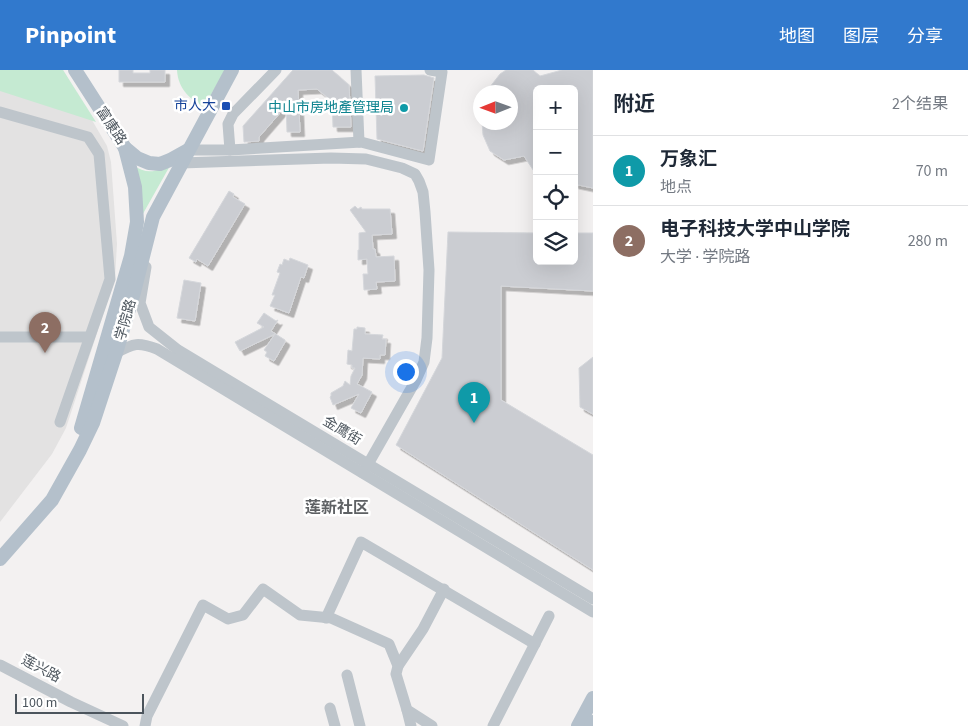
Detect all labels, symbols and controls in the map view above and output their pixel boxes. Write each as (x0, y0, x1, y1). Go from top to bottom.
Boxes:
text: Pinpoint (25, 18, 116, 53)
text: 地图 (779, 24, 815, 49)
text: 图层 (843, 24, 879, 49)
text: 分享 (907, 24, 943, 49)
north arrow (473, 85, 518, 130)
map controls (533, 85, 578, 265)
button: + (533, 85, 578, 130)
text: 附近 (613, 89, 655, 119)
text: 2个结果 (892, 93, 948, 115)
place label: 市人大 (174, 96, 216, 116)
place label: 中山市房地產管理局 (268, 98, 394, 118)
marker: 市人大 (220, 100, 232, 112)
marker: 中山市房地產管理局 (398, 102, 410, 114)
street label: 富康路 (91, 103, 131, 149)
button: − (533, 130, 578, 175)
text: 万象汇 (660, 146, 717, 173)
text: 1 (625, 160, 633, 182)
text: 70 m (916, 160, 948, 182)
button: locate (533, 175, 578, 220)
text: 地点 (660, 176, 692, 198)
text: 电子科技大学中山学院 (660, 216, 850, 243)
button: layers (533, 220, 578, 265)
text: 2 (625, 230, 633, 252)
text: 280 m (908, 230, 948, 252)
text: 大学 · 学院路 (660, 246, 750, 268)
street label: 学院路 (111, 297, 141, 343)
pin: 2 (29, 312, 61, 353)
your location (393, 359, 419, 385)
pin: 1 (458, 382, 490, 423)
street label: 金鹰街 (319, 412, 365, 450)
district label: 莲新社区 (305, 497, 369, 519)
street label: 莲兴路 (18, 650, 64, 688)
scale bar (15, 691, 144, 714)
text: 100 m (22, 693, 57, 713)

